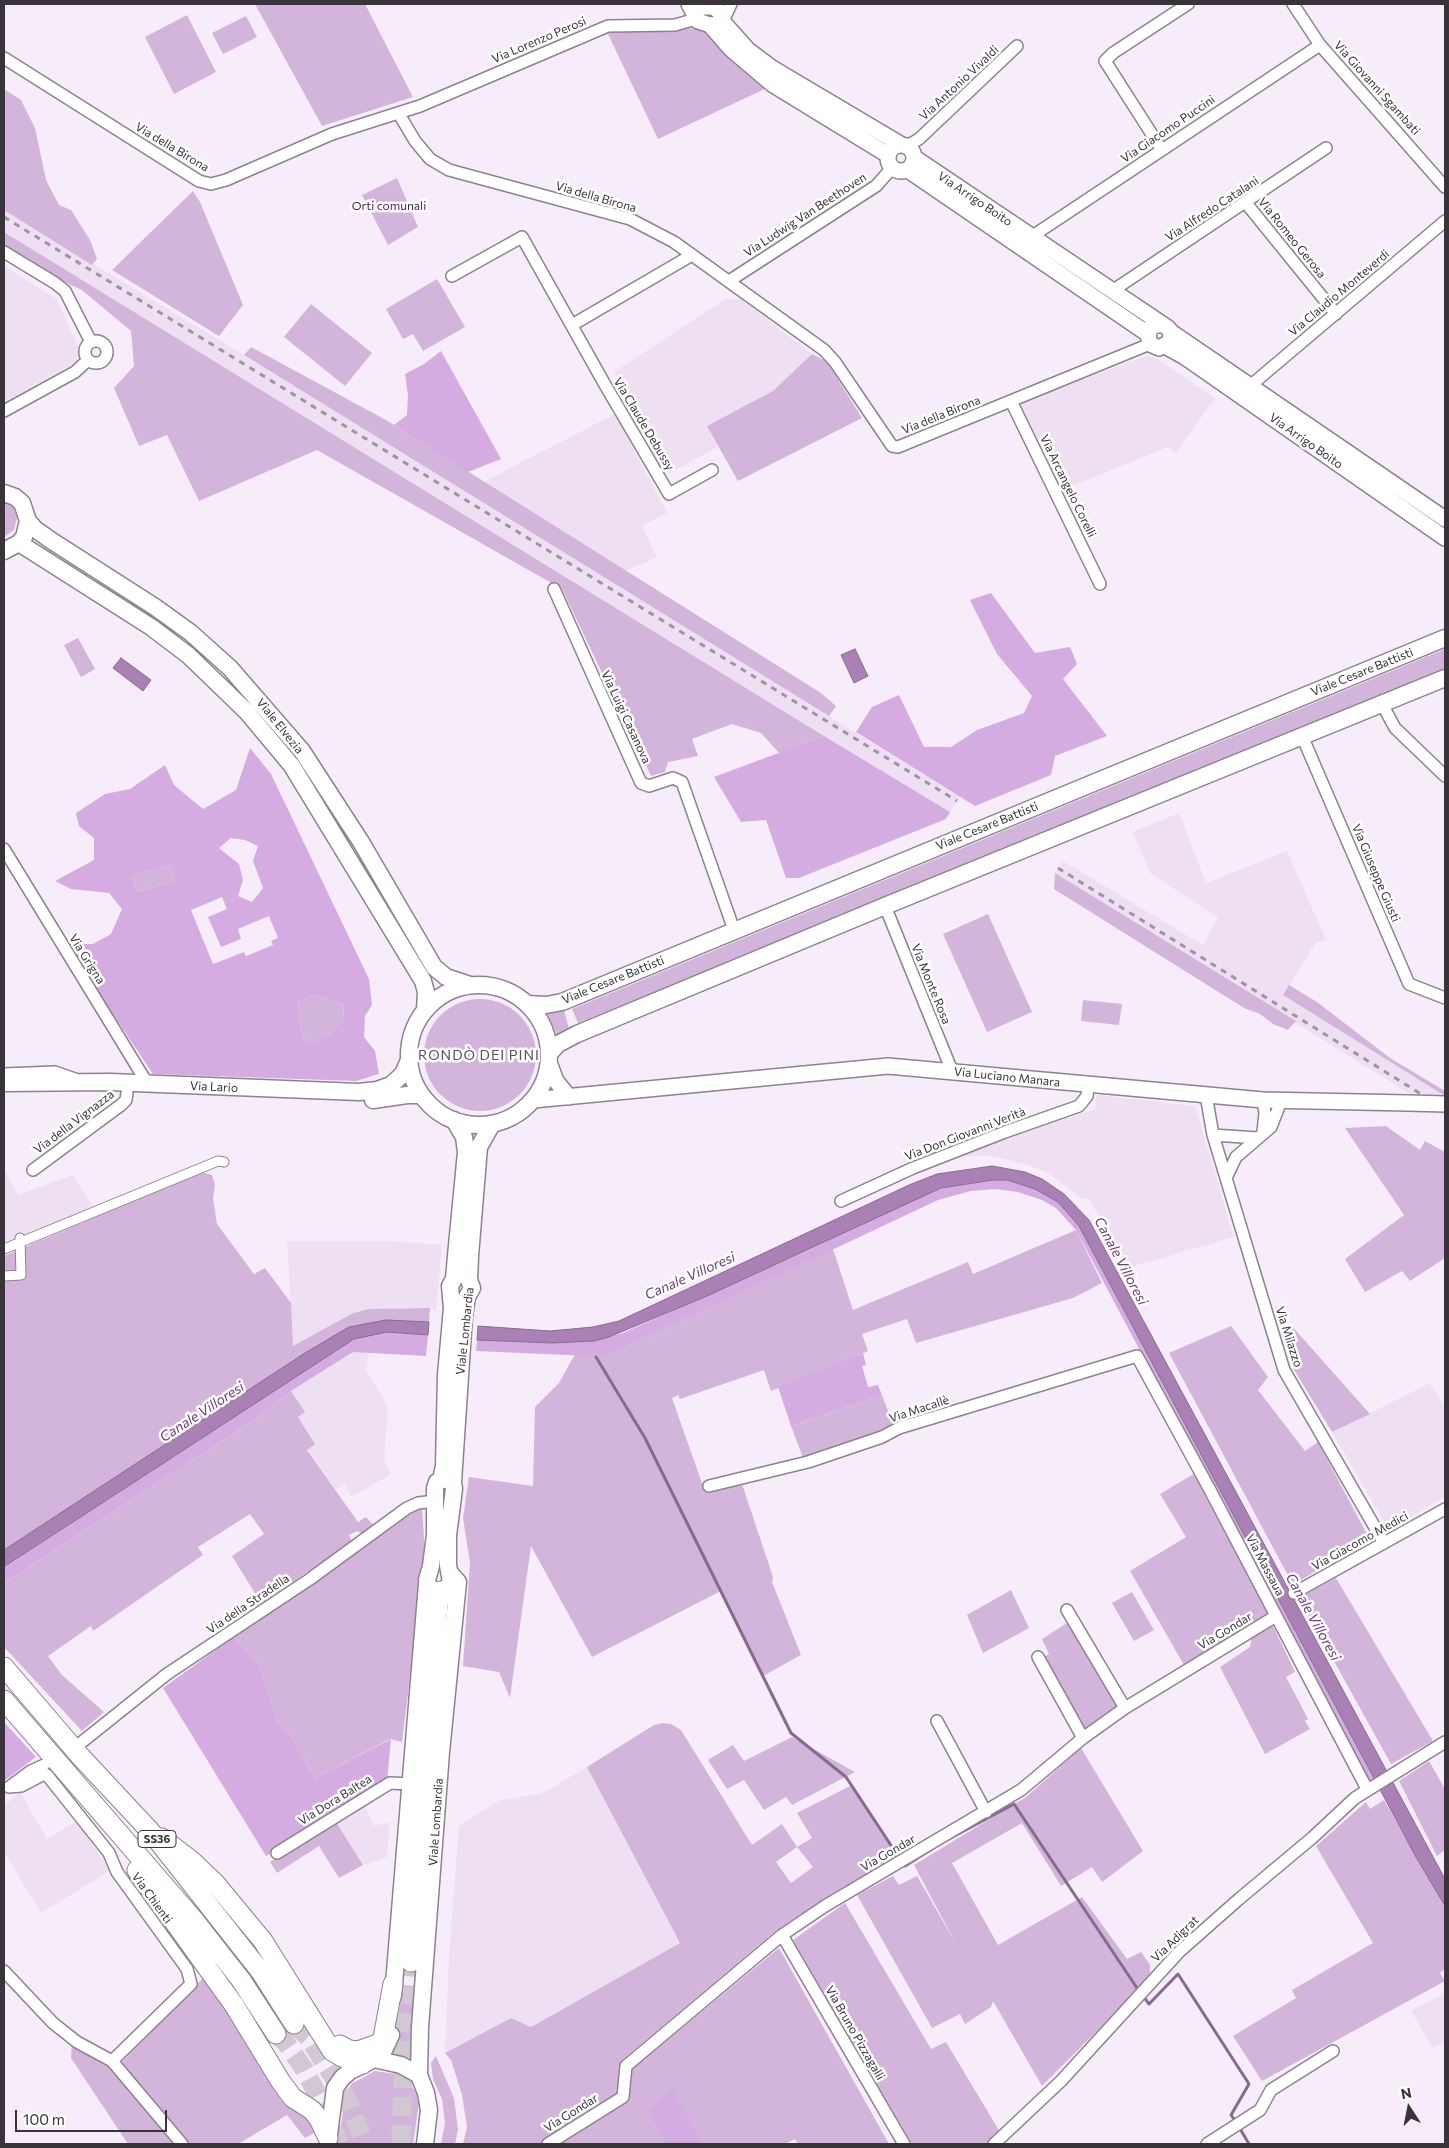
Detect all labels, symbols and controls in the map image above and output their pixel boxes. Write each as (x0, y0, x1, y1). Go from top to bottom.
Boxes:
street label: Via Lorenzo Perosi (490, 14, 588, 66)
street label: Via Giovanni Sgambati (1331, 38, 1423, 138)
street label: Via Antonio Vivaldi (916, 43, 1002, 123)
street label: Via Giacomo Puccini (1118, 92, 1218, 166)
street label: Via della Birona (132, 119, 212, 175)
street label: Via Arrigo Boito (935, 169, 1015, 229)
street label: Via Ludwig Van Beethoven (741, 170, 869, 260)
street label: Via Alfredo Catalani (1163, 173, 1261, 245)
street label: Via della Birona (554, 179, 638, 215)
street label: Via Romeo Gerosa (1255, 195, 1329, 281)
park label: Orti comunali (352, 199, 426, 213)
street label: Via Claudio Monteverdi (1286, 247, 1392, 339)
street label: Via Claude Debussy (611, 375, 677, 473)
street label: Via della Birona (900, 393, 982, 437)
street label: Via Arrigo Boito (1266, 410, 1346, 472)
street label: Via Arcangelo Corelli (1037, 432, 1099, 540)
street label: Viale Cesare Battisti (1309, 645, 1415, 699)
street label: Via Luigi Casanova (598, 668, 654, 766)
street label: Viale Elvezia (253, 695, 307, 757)
street label: Viale Cesare Battisti (934, 799, 1040, 853)
street label: Via Giuseppe Giusti (1349, 822, 1403, 924)
street label: Via Grigna (66, 931, 108, 987)
street label: Via Monte Rosa (908, 942, 954, 1026)
street label: Viale Cesare Battisti (560, 953, 666, 1007)
district label: RONDÒ DEI PINI (416, 1047, 542, 1063)
street label: Via Luciano Manara (953, 1064, 1061, 1090)
street label: Via Lario (190, 1079, 238, 1095)
street label: Via della Vignazza (31, 1087, 117, 1157)
street label: Via Don Giovanni Verità (903, 1104, 1027, 1164)
water label: Canale Villoresi (1091, 1214, 1151, 1308)
water label: Canale Villoresi (642, 1249, 738, 1303)
street label: Viale Lombardia (453, 1286, 477, 1376)
street label: Via Milazzo (1272, 1305, 1306, 1369)
water label: Canale Villoresi (157, 1378, 247, 1446)
street label: Via Macallè (887, 1393, 951, 1425)
street label: Via Giacomo Medici (1309, 1509, 1411, 1573)
street label: Via Massaua (1243, 1532, 1287, 1598)
water label: Canale Villoresi (1282, 1570, 1344, 1664)
street label: Via della Stradella (204, 1571, 292, 1637)
street label: Via Gondar (1195, 1609, 1255, 1653)
street label: Via Dora Baltea (296, 1772, 374, 1828)
street label: Viale Lombardia (426, 1778, 446, 1866)
road number: SS36 (138, 1830, 176, 1848)
street label: Via Gondar (858, 1832, 918, 1874)
street label: Via Chienti (129, 1870, 175, 1926)
street label: Via Adigrat (1148, 1913, 1202, 1965)
street label: Via Bruno Pizzagalli (822, 1983, 888, 2083)
north arrow (1384, 2083, 1434, 2133)
text: N (1399, 2083, 1413, 2102)
street label: Via Gondar (541, 2091, 601, 2135)
scale bar (18, 2100, 170, 2132)
text: 100 m (23, 2110, 65, 2128)

